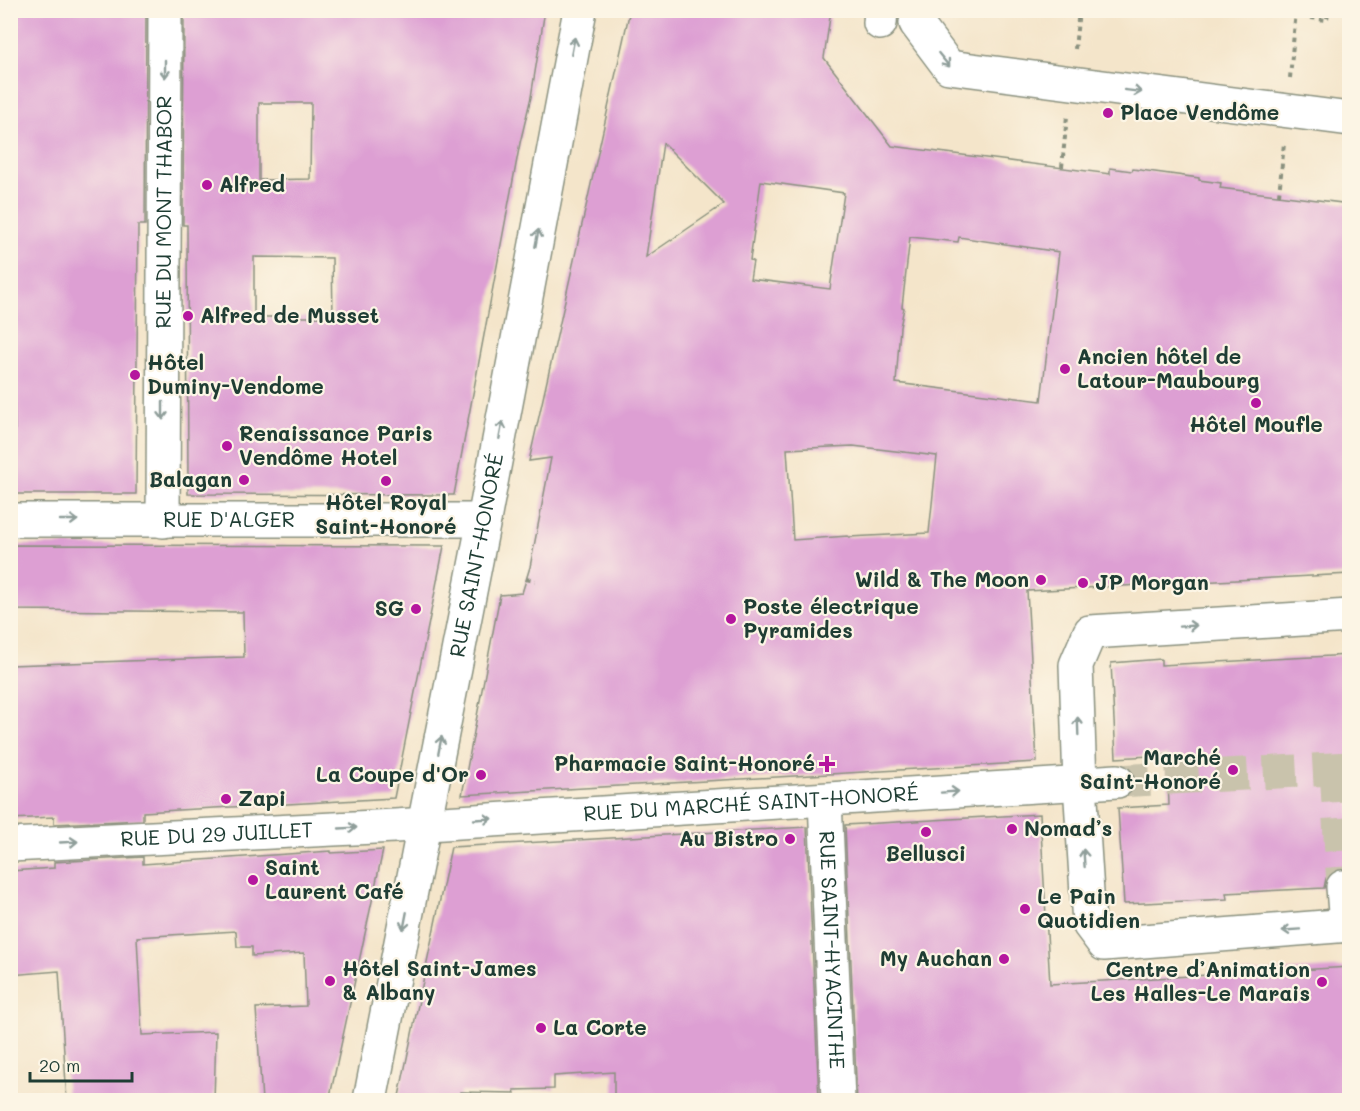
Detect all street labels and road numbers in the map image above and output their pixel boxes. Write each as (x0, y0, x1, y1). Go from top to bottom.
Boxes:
street label: RUE DU MONT THABOR (149, 95, 177, 329)
street label: RUE SAINT-HONORÉ (442, 451, 508, 659)
street label: RUE D'ALGER (163, 505, 295, 532)
street label: RUE DU MARCHÉ SAINT-HONORÉ (582, 778, 919, 826)
street label: RUE DU 29 JUILLET (120, 815, 314, 852)
street label: RUE SAINT-HYACINTHE (814, 830, 852, 1069)

